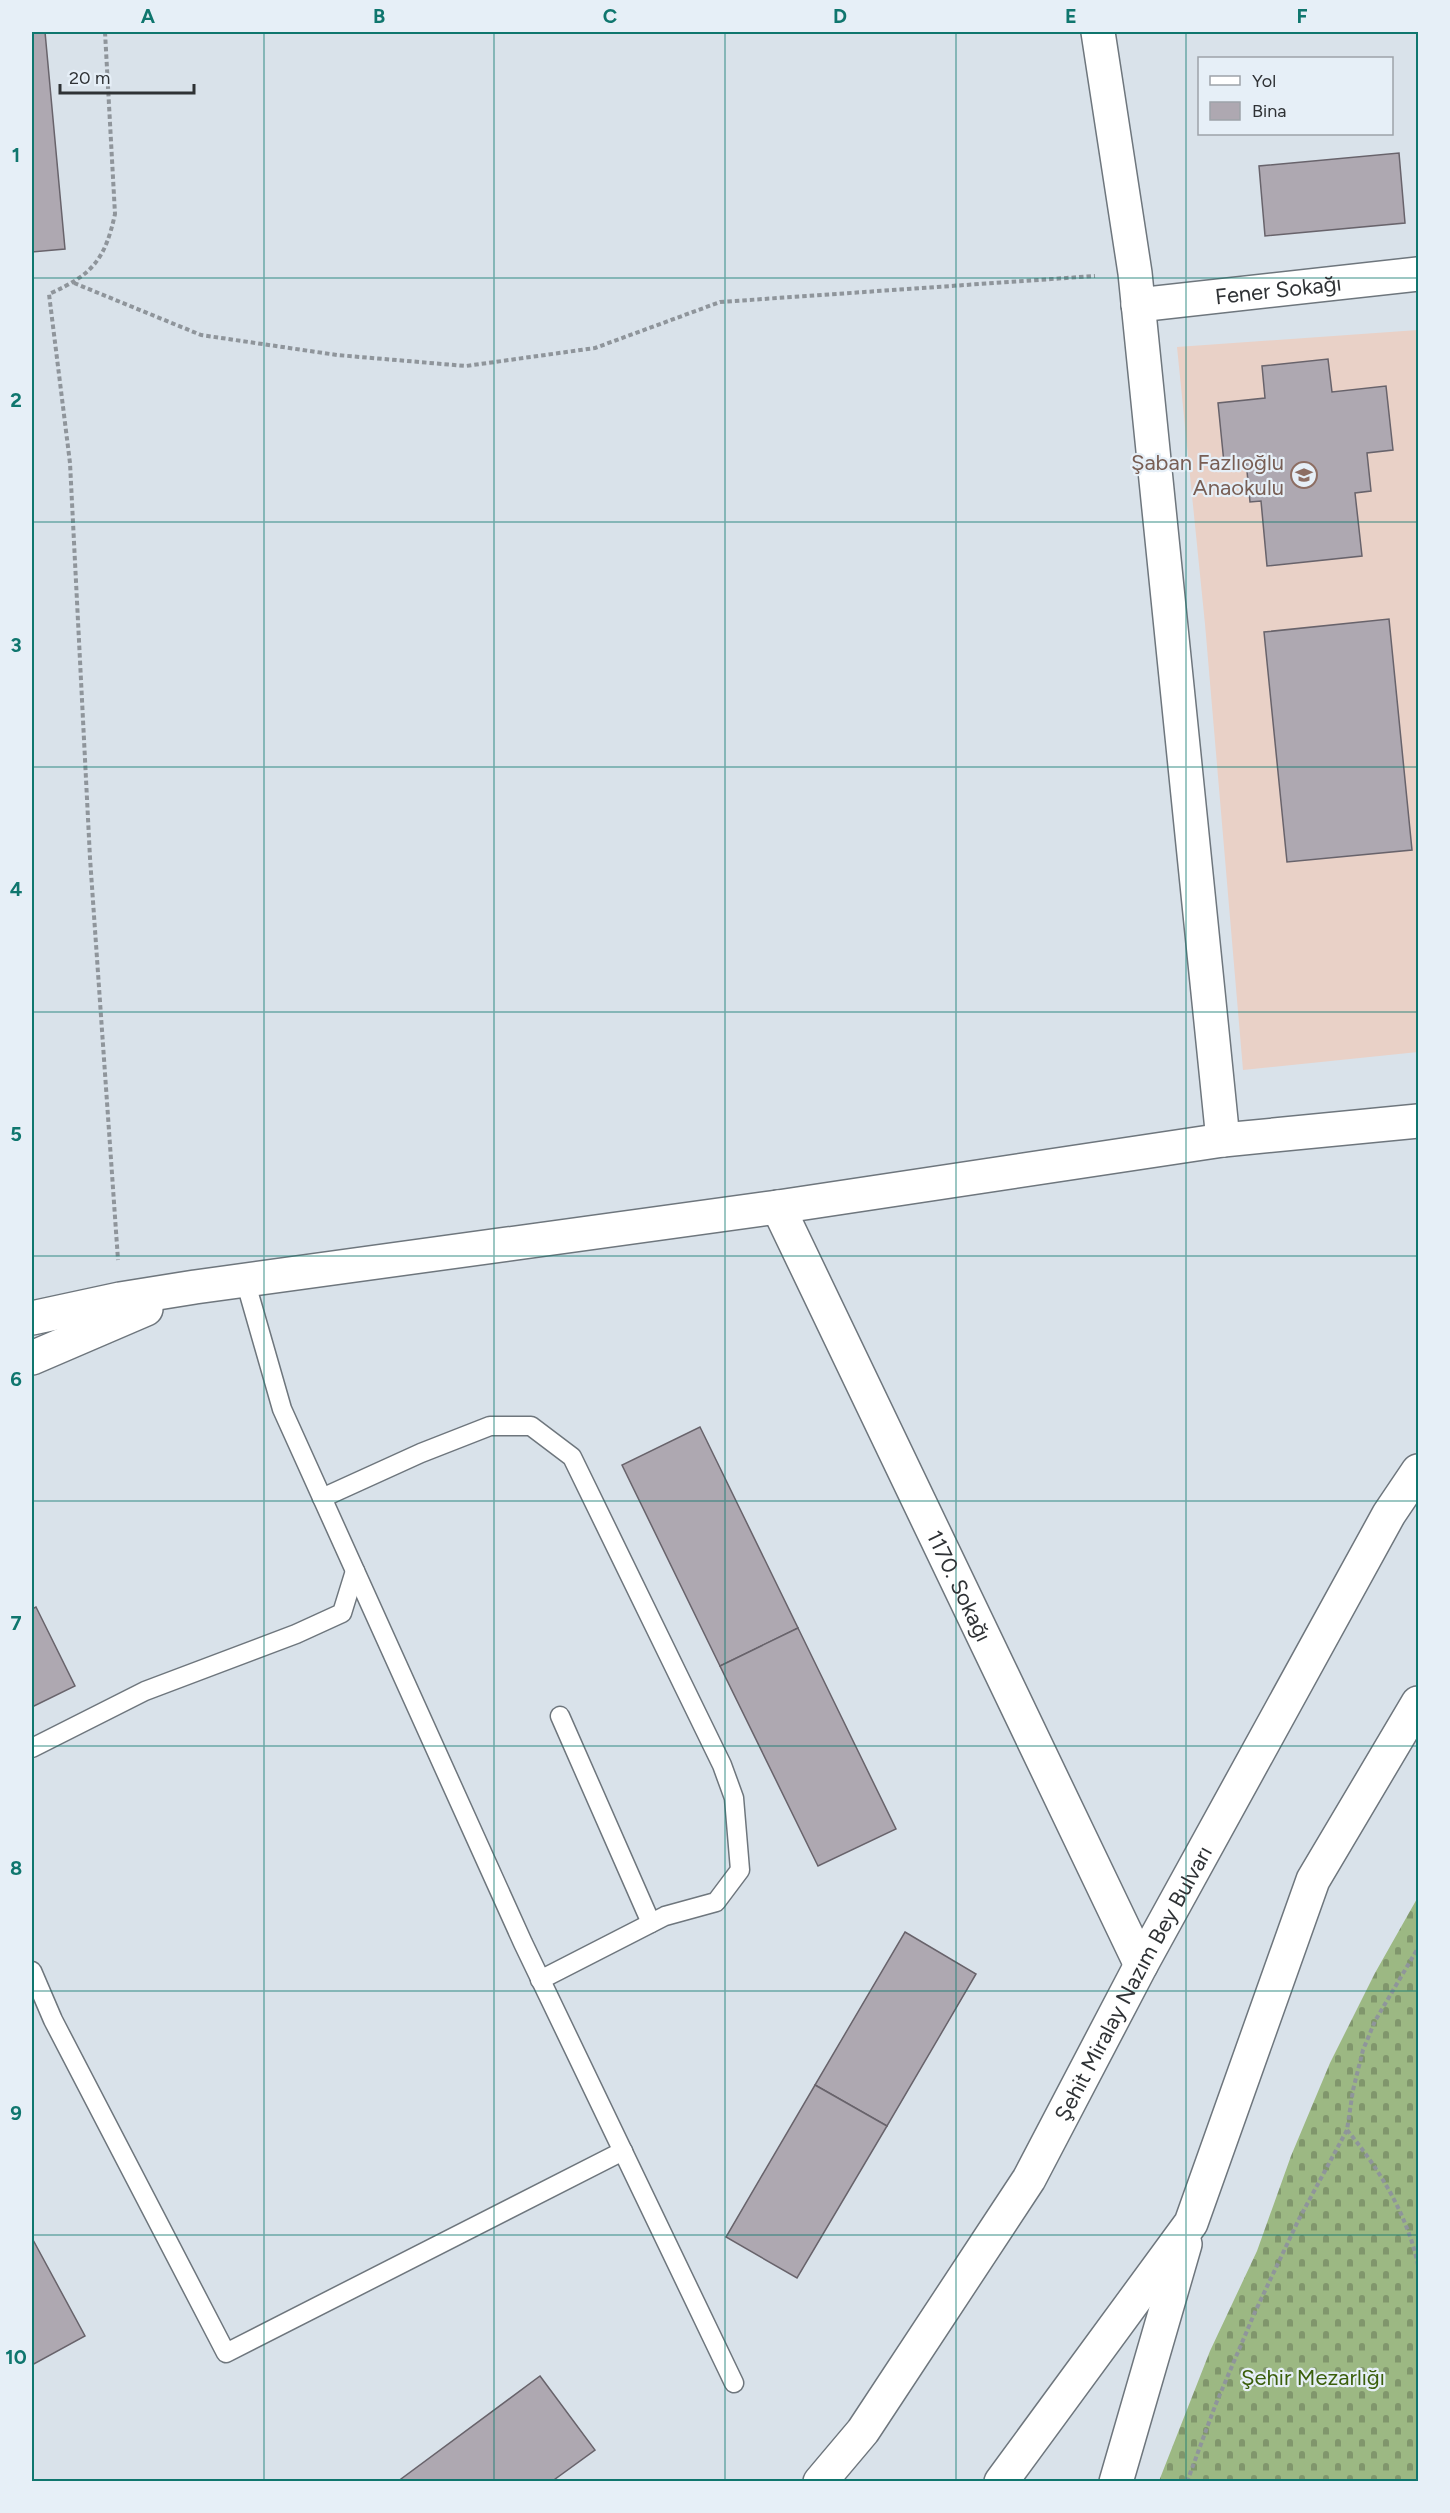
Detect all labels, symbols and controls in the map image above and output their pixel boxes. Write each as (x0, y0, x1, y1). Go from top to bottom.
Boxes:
text: A (141, 4, 156, 28)
text: B (373, 4, 385, 28)
text: C (603, 4, 617, 28)
text: D (833, 4, 847, 28)
text: E (1065, 4, 1077, 28)
text: F (1296, 4, 1308, 28)
scale bar (60, 57, 194, 95)
legend (1198, 57, 1393, 135)
text: 20 m (69, 67, 110, 89)
text: Yol (1252, 70, 1276, 92)
text: Bina (1252, 100, 1286, 122)
text: 1 (12, 143, 20, 167)
street label: Fener Sokağı (1214, 270, 1343, 310)
text: 2 (10, 388, 22, 412)
place label: Şaban Fazlıoğlu Anaokulu (1131, 449, 1284, 501)
school or university icon: Şaban Fazlıoğlu Anaokulu (1289, 460, 1319, 490)
text: 3 (10, 633, 22, 657)
text: 4 (10, 877, 23, 901)
text: 5 (10, 1122, 22, 1146)
text: 6 (10, 1367, 22, 1391)
street label: 1170. Sokağı (921, 1526, 997, 1646)
text: 7 (10, 1611, 22, 1635)
street label: Şehit Miralay Nazım Bey Bulvarı (1049, 1841, 1218, 2126)
text: 8 (10, 1856, 22, 1880)
text: 9 (10, 2101, 22, 2125)
text: 10 (5, 2345, 27, 2369)
park label: Şehir Mezarlığı (1241, 2364, 1385, 2391)

